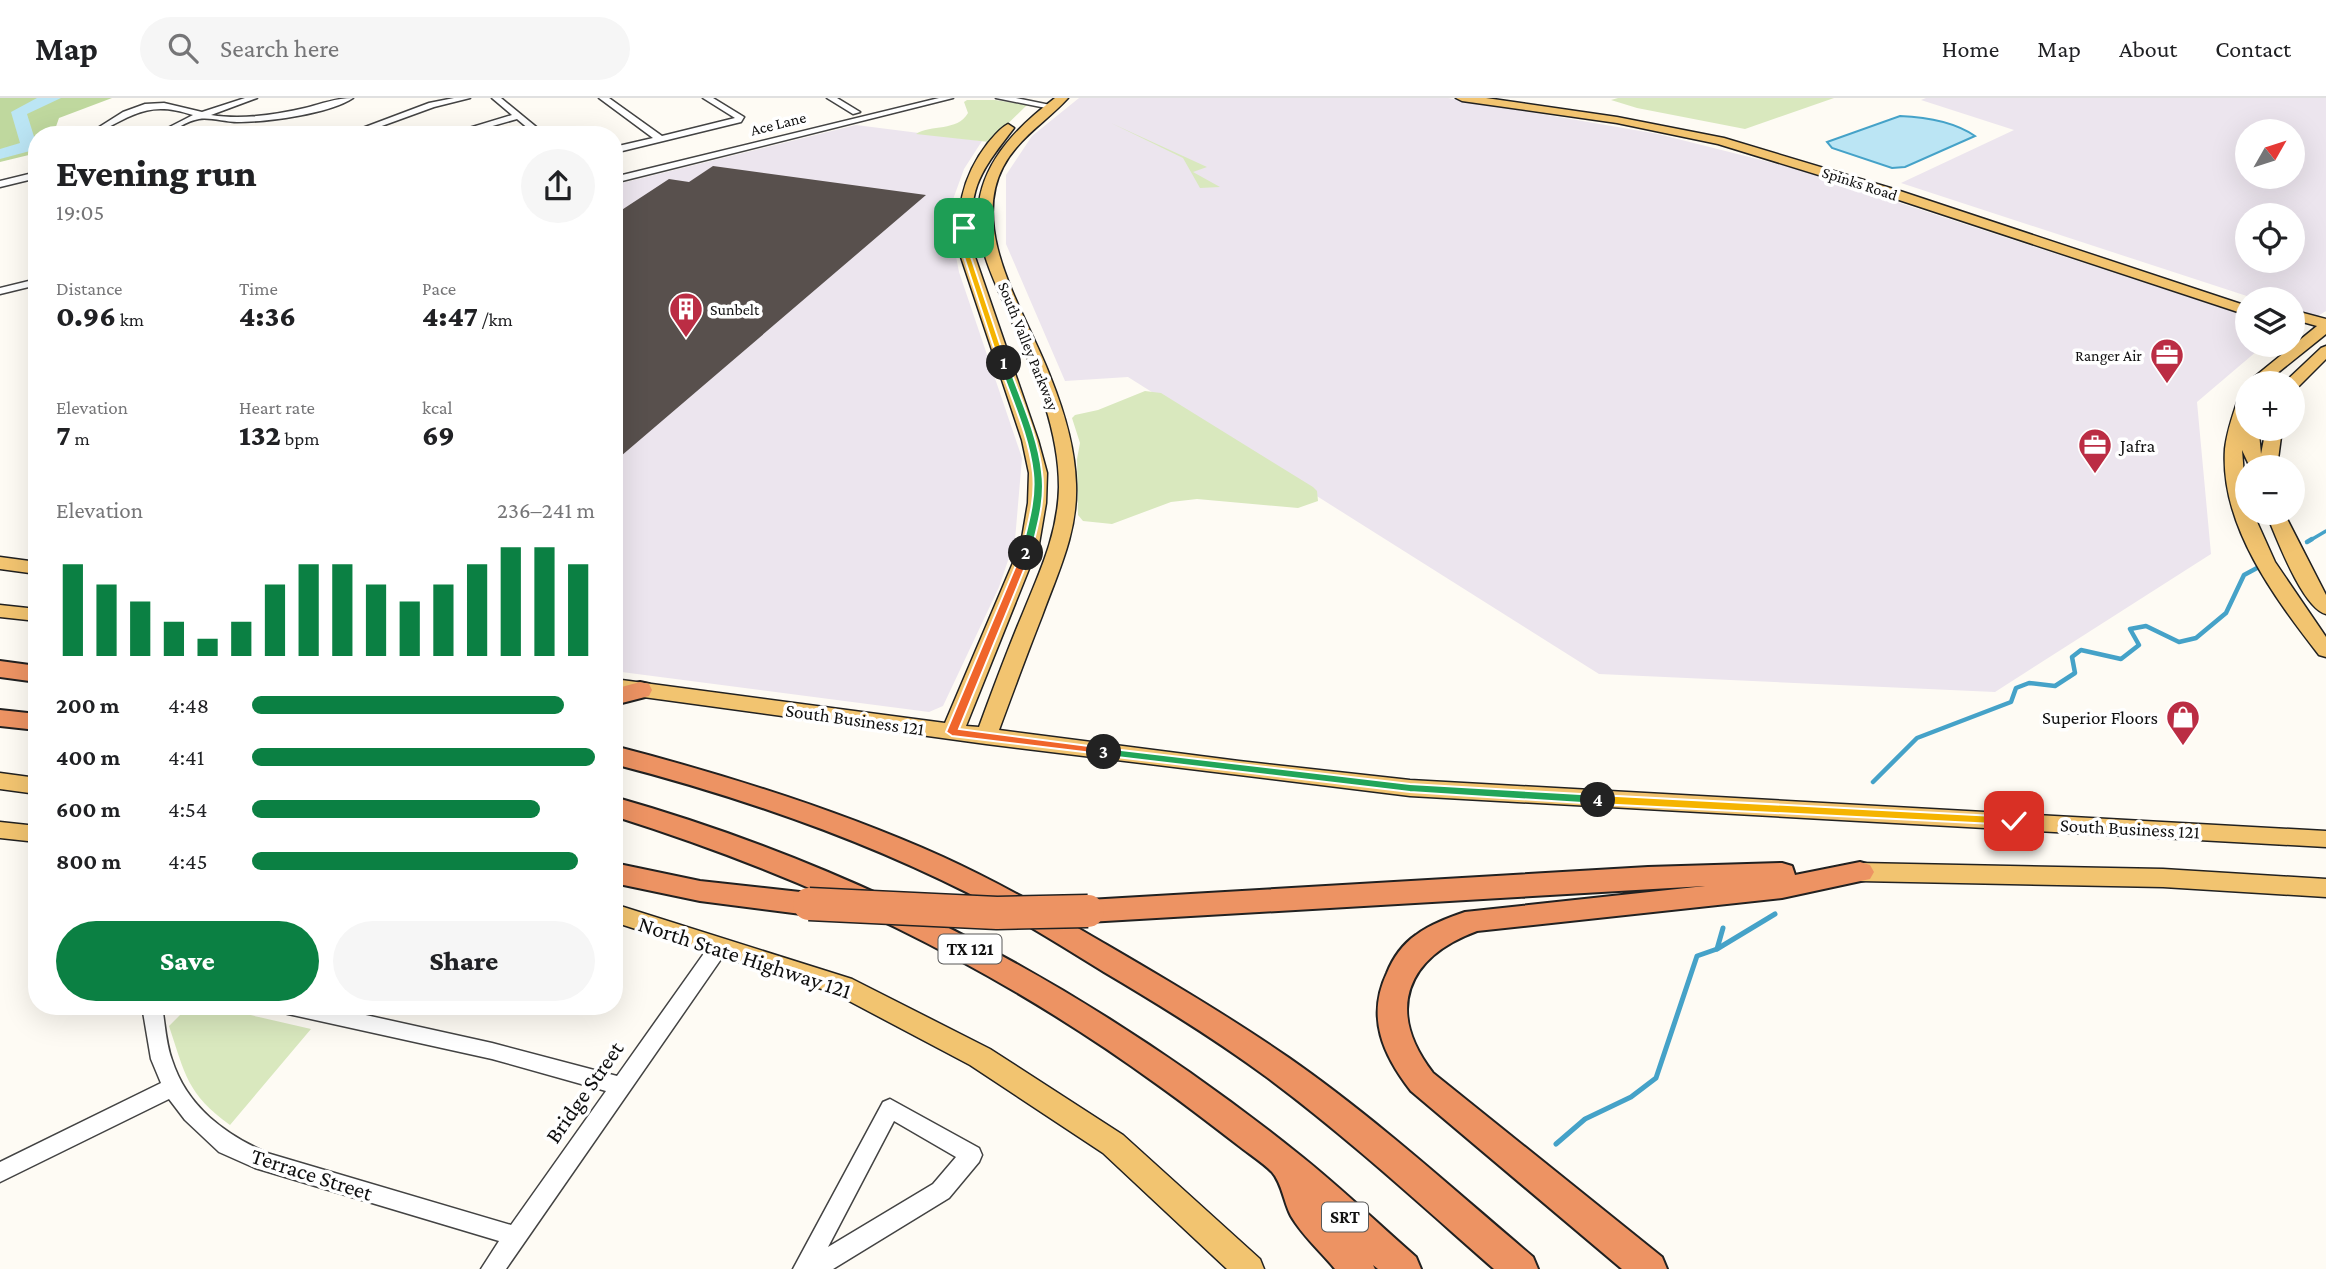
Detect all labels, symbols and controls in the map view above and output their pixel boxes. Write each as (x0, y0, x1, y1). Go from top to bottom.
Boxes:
search box (140, 17, 630, 80)
icon: search (164, 29, 202, 67)
text: Map (35, 30, 98, 67)
text: Search here (220, 34, 339, 63)
text: Home (1942, 35, 1999, 62)
text: Map (2037, 35, 2081, 62)
text: About (2119, 35, 2177, 62)
text: Contact (2215, 35, 2291, 62)
street label: Ace Lane (749, 108, 808, 139)
north arrow (2235, 119, 2305, 189)
map controls (2235, 119, 2305, 525)
button: share (521, 149, 595, 223)
text: Evening run (56, 152, 257, 194)
street label: Spinks Road (1820, 163, 1900, 205)
pin (934, 198, 994, 258)
text: 19:05 (56, 199, 104, 225)
button: locate (2235, 203, 2305, 273)
icon: arrive (945, 209, 983, 247)
text: Distance (56, 278, 122, 299)
text: Time (239, 278, 278, 299)
text: Pace (422, 278, 456, 299)
street label: South Valley Parkway (994, 280, 1062, 414)
button: layers (2235, 287, 2305, 357)
building icon: Sunbelt (667, 290, 705, 339)
text: 0.96 (56, 299, 116, 332)
text: 4:36 (239, 299, 296, 332)
text: 4:47 (422, 299, 478, 332)
place label: Sunbelt (710, 301, 760, 318)
text: km (116, 309, 144, 330)
text: /km (478, 309, 513, 330)
office icon: Ranger Air (2148, 336, 2186, 385)
pin: 1 (986, 345, 1021, 380)
place label: Ranger Air (2075, 347, 2142, 365)
text: 1 (1000, 352, 1007, 373)
button: + (2235, 371, 2305, 441)
text: Elevation (56, 397, 128, 418)
text: Heart rate (239, 397, 315, 418)
text: kcal (422, 397, 453, 418)
text: 7 (56, 418, 71, 451)
text: 132 (239, 418, 281, 451)
text: 69 (422, 418, 455, 451)
office icon: Jafra (2076, 426, 2114, 475)
text: m (71, 428, 90, 449)
text: bpm (281, 428, 320, 449)
place label: Jafra (2118, 435, 2155, 456)
button: − (2235, 455, 2305, 525)
text: Elevation (56, 497, 143, 523)
text: 236–241 m (497, 497, 595, 523)
pin: 2 (1009, 536, 1044, 570)
text: 2 (1021, 542, 1030, 563)
text: 200 m (56, 692, 120, 718)
text: 4:48 (168, 692, 209, 718)
shop icon: Superior Floors (2164, 698, 2202, 747)
street label: South Business 121 (784, 699, 926, 740)
place label: Superior Floors (2042, 707, 2158, 728)
pin: 3 (1086, 734, 1122, 770)
text: 3 (1099, 741, 1108, 762)
text: 400 m (56, 744, 120, 770)
text: 4:41 (168, 744, 204, 770)
pin: 4 (1580, 782, 1616, 818)
text: 4 (1592, 789, 1603, 810)
pin (1984, 791, 2044, 851)
text: 600 m (56, 796, 120, 822)
text: 4:54 (168, 796, 208, 822)
icon: check (1995, 802, 2033, 840)
street label: South Business 121 (2059, 814, 2200, 843)
text: 800 m (56, 848, 121, 874)
text: 4:45 (168, 848, 208, 874)
street label: North State Highway 121 (635, 910, 855, 1004)
button: Save (56, 921, 319, 1001)
button: Share (333, 921, 595, 1001)
road number: TX 121 (939, 934, 1002, 964)
street label: Bridge Street (539, 1036, 629, 1148)
street label: Terrace Street (248, 1142, 376, 1206)
road number: SRT (1322, 1202, 1368, 1232)

